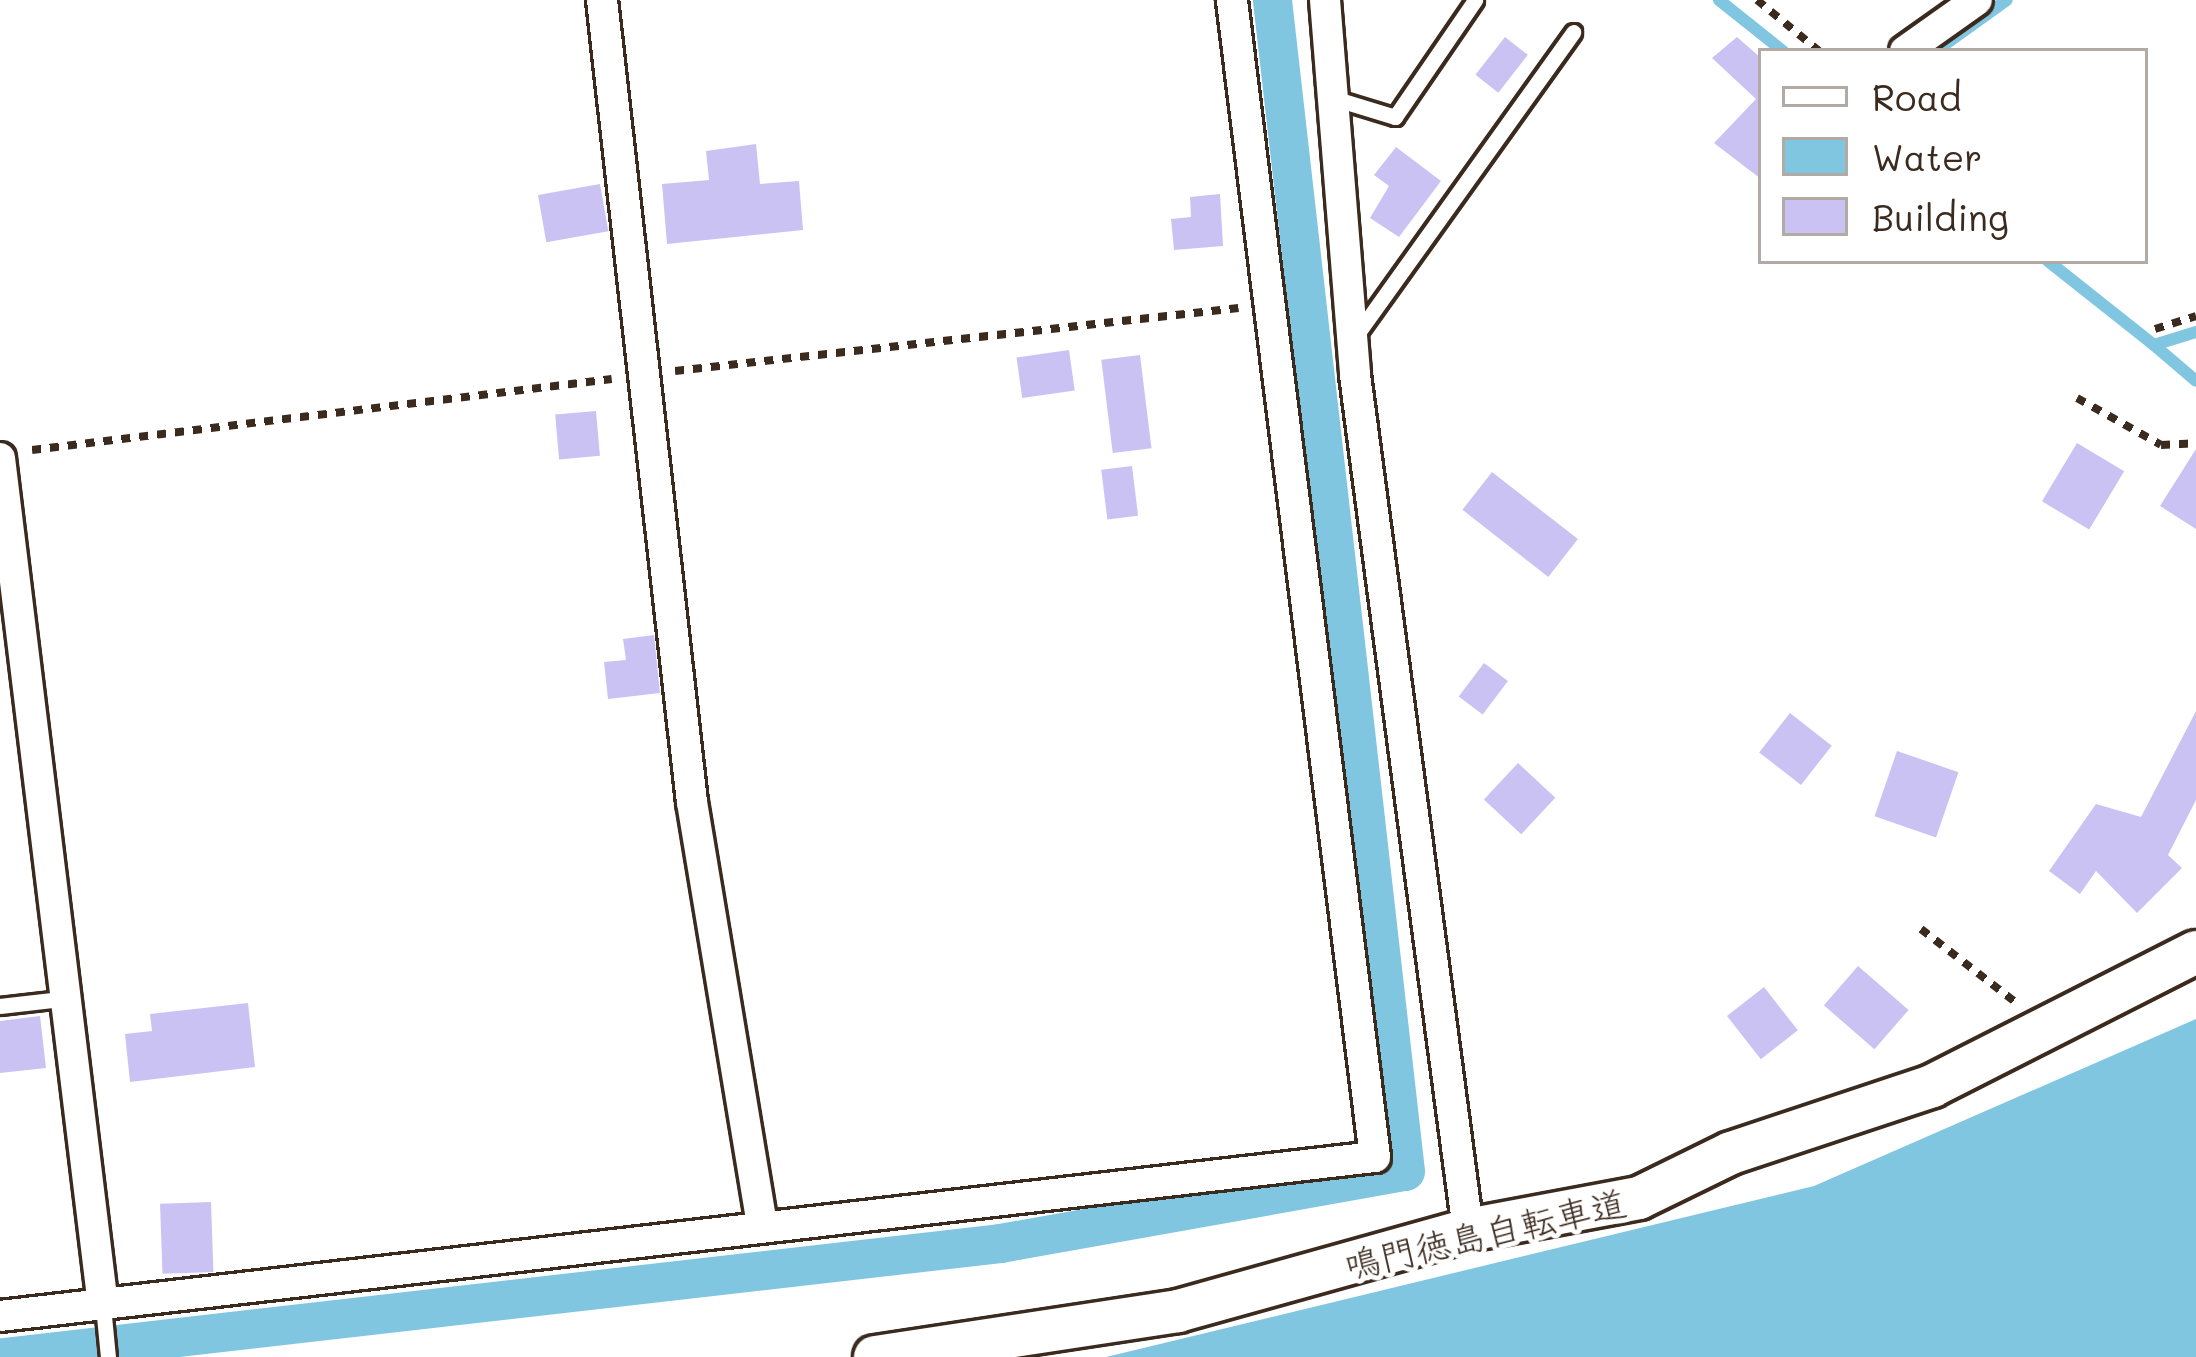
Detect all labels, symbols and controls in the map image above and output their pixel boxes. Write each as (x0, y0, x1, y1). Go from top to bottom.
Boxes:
legend (1758, 48, 2148, 264)
text: Road (1872, 73, 1962, 120)
text: Water (1872, 133, 1982, 180)
text: Building (1872, 193, 2009, 240)
street label: 鳴門徳島自転車道 (1340, 1180, 1630, 1286)

